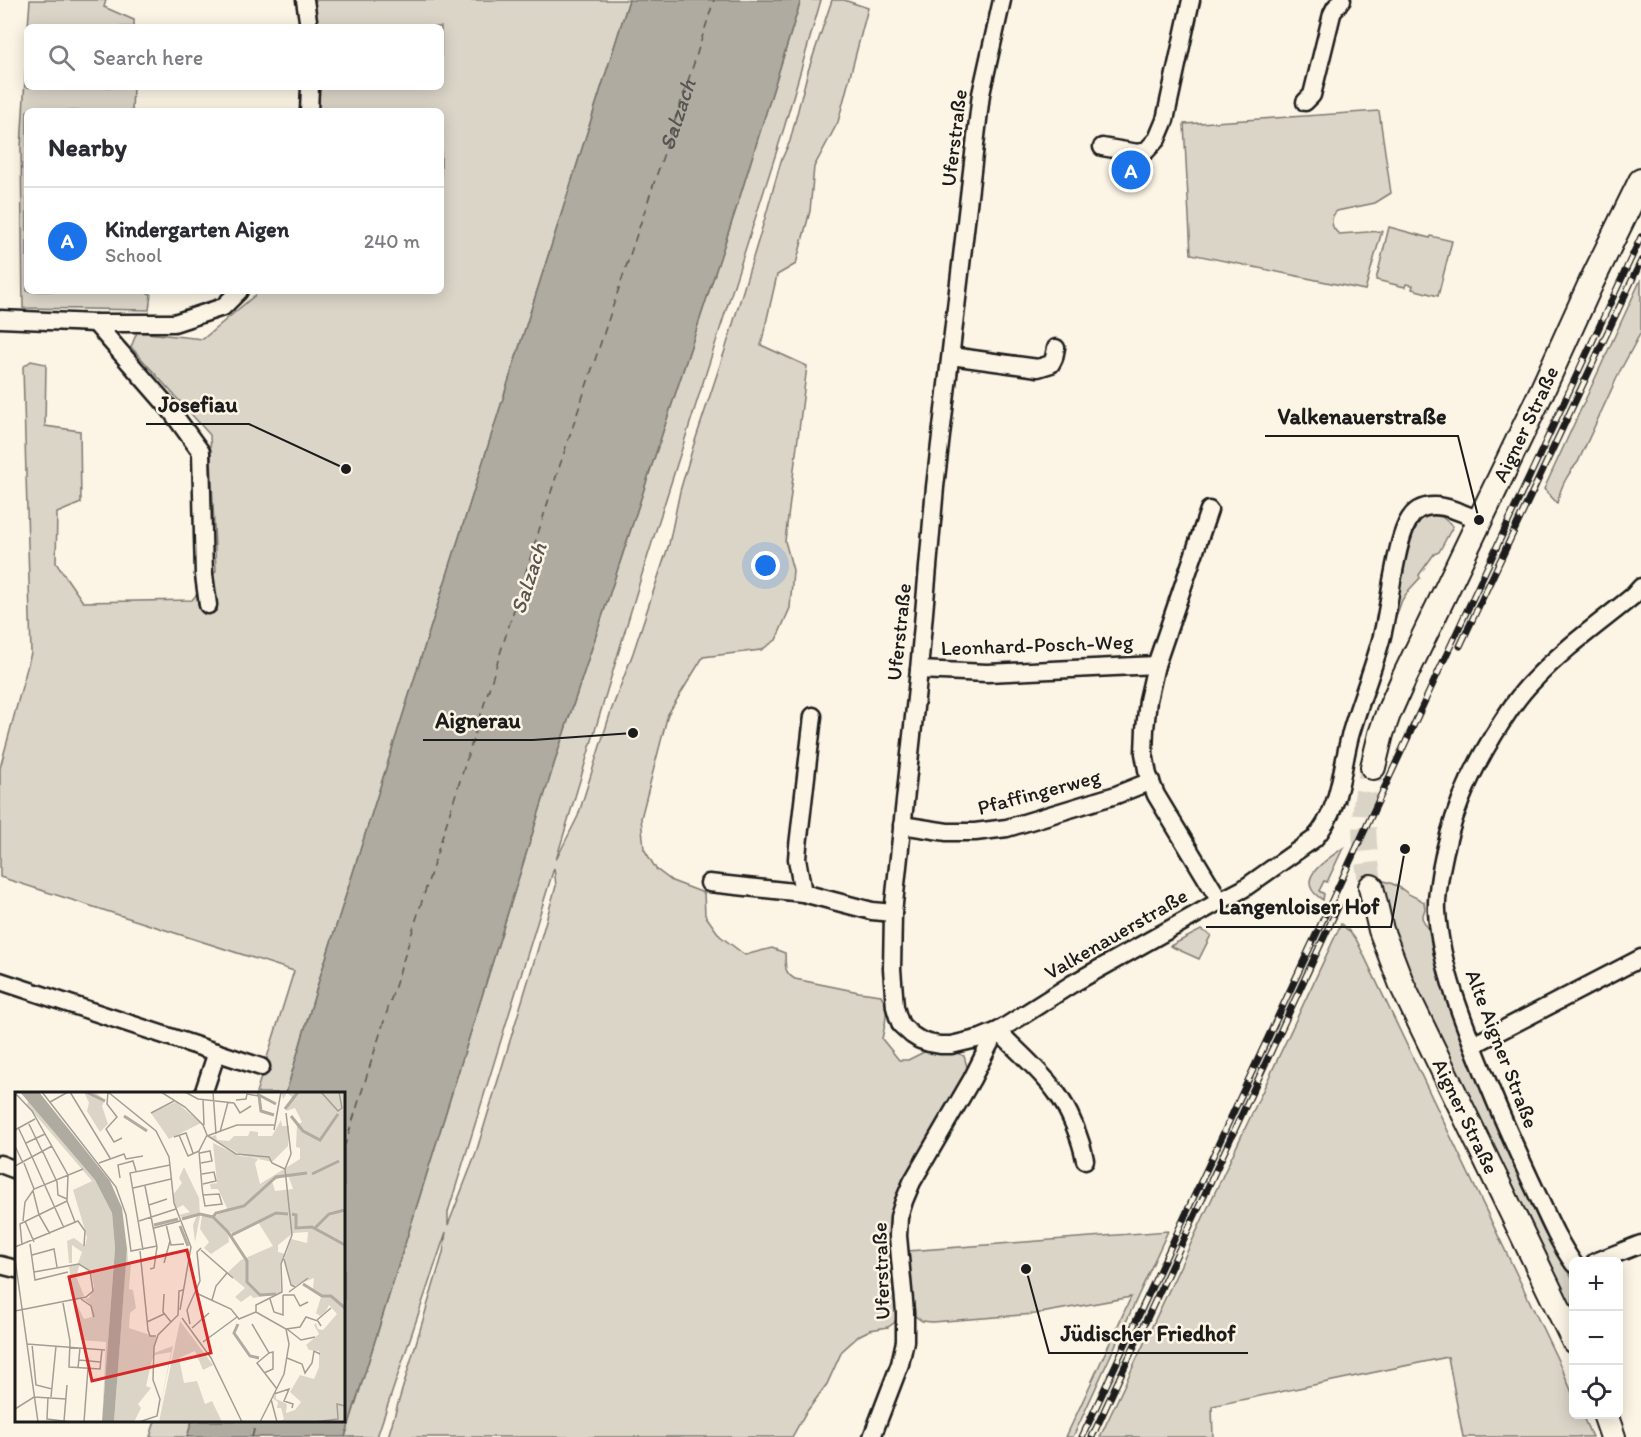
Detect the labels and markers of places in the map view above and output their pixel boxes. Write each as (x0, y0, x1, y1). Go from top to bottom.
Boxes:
pin: A (1112, 148, 1150, 192)
callout: Josefiau (146, 384, 249, 424)
callout: Valkenauerstraße (1265, 396, 1458, 436)
callout: Aignerau (423, 700, 533, 740)
callout: Langenloiser Hof (1206, 887, 1391, 927)
callout: Jüdischer Friedhof (1049, 1313, 1248, 1353)

